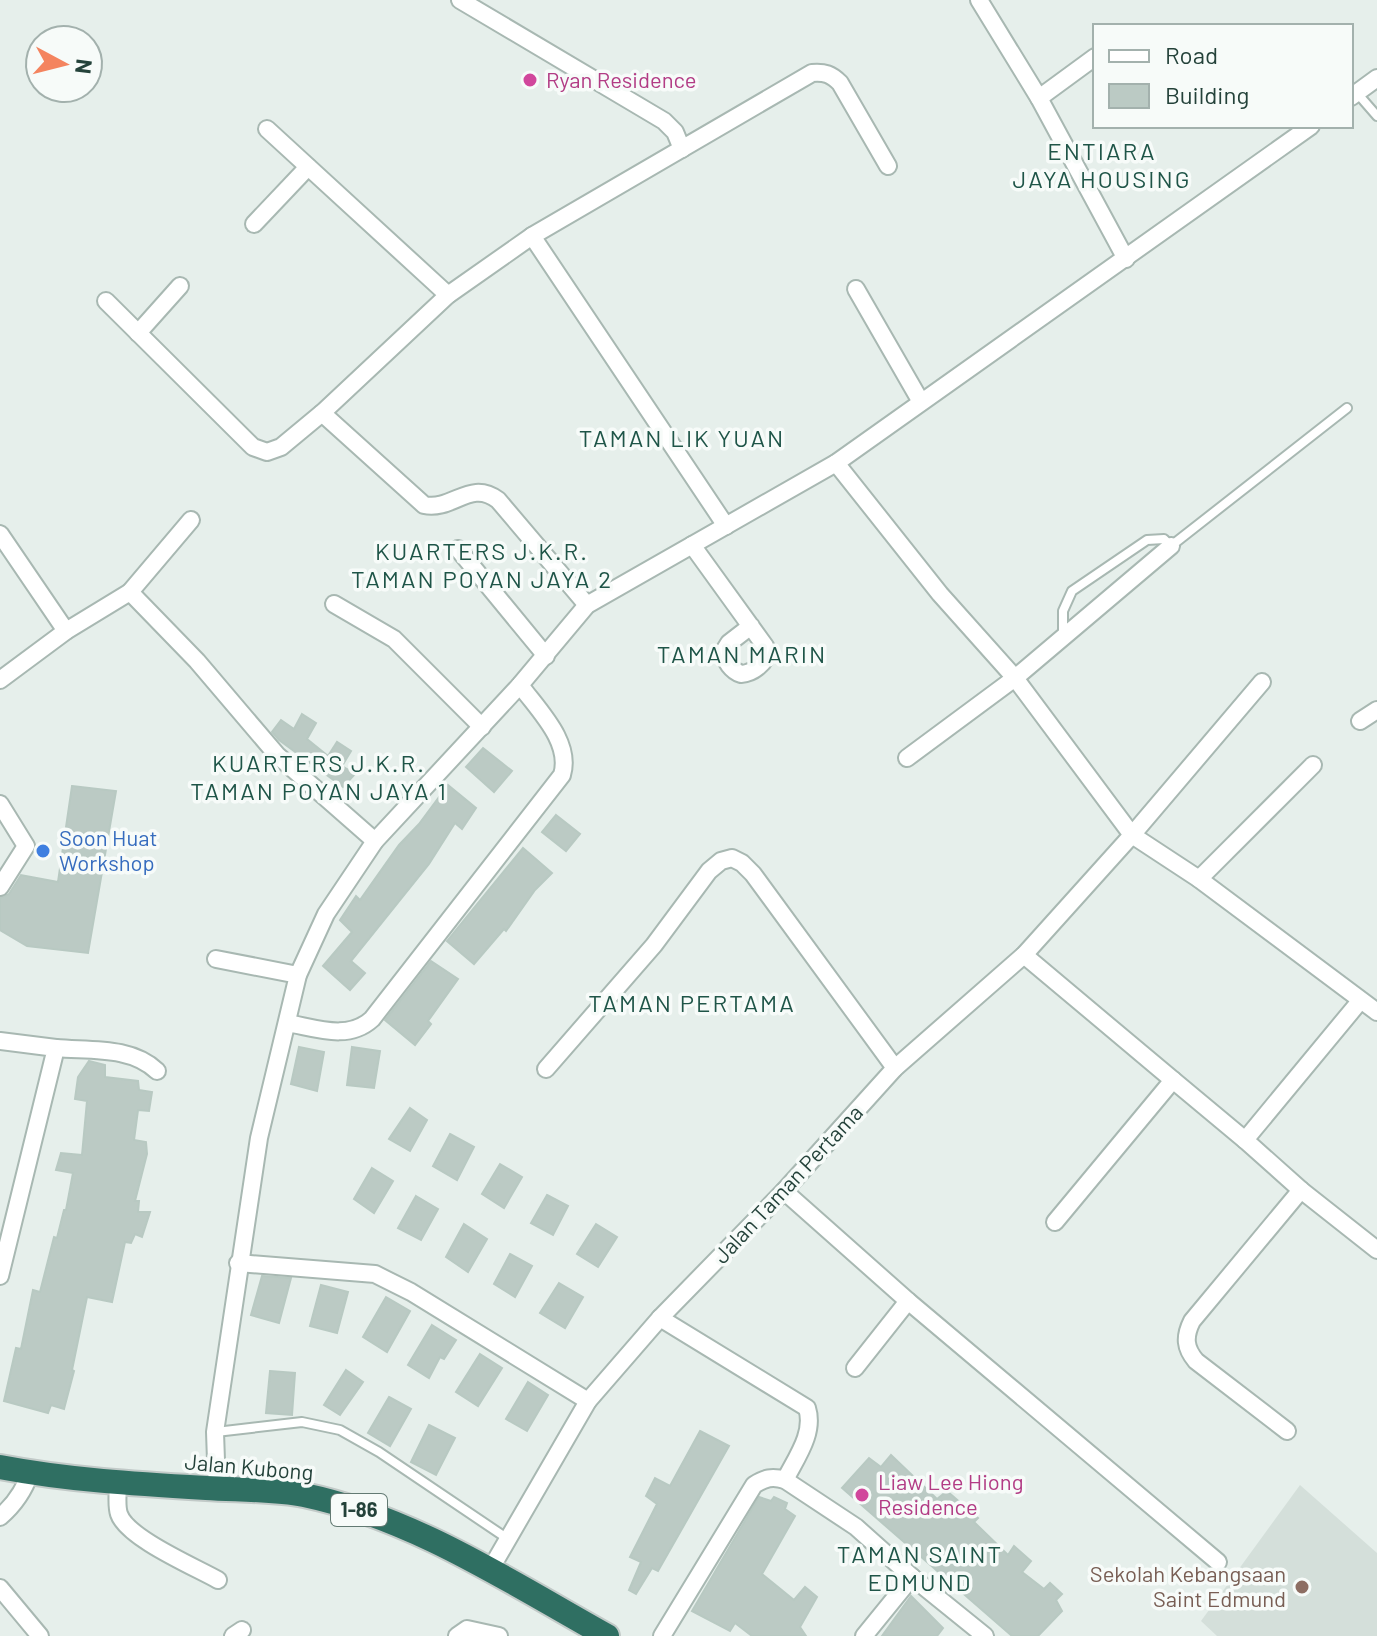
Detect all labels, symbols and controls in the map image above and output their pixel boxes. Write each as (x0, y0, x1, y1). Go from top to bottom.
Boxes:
north arrow (24, 24, 104, 104)
legend (1093, 24, 1353, 128)
text: Road (1165, 40, 1218, 69)
text: N (71, 58, 99, 75)
place label: Ryan Residence (546, 66, 697, 92)
marker: Ryan Residence (521, 71, 539, 89)
text: Building (1165, 80, 1249, 109)
district label: ENTIARA JAYA HOUSING (1013, 136, 1191, 193)
district label: TAMAN LIK YUAN (579, 423, 785, 452)
district label: KUARTERS J.K.R. TAMAN POYAN JAYA 2 (351, 536, 613, 593)
district label: TAMAN MARIN (657, 639, 827, 668)
district label: KUARTERS J.K.R. TAMAN POYAN JAYA 1 (190, 748, 448, 805)
place label: Soon Huat Workshop (59, 824, 157, 875)
marker: Soon Huat Workshop (34, 842, 52, 860)
district label: TAMAN PERTAMA (588, 988, 796, 1017)
street label: Jalan Taman Pertama (707, 1099, 867, 1268)
street label: Jalan Kubong (184, 1447, 315, 1485)
place label: Liaw Lee Hiong Residence (878, 1468, 1023, 1519)
marker: Liaw Lee Hiong Residence (853, 1486, 871, 1504)
road number: 1-86 (331, 1494, 387, 1526)
district label: TAMAN SAINT EDMUND (837, 1539, 1003, 1596)
place label: Sekolah Kebangsaan Saint Edmund (1090, 1560, 1286, 1611)
marker: Sekolah Kebangsaan Saint Edmund (1293, 1578, 1311, 1596)

